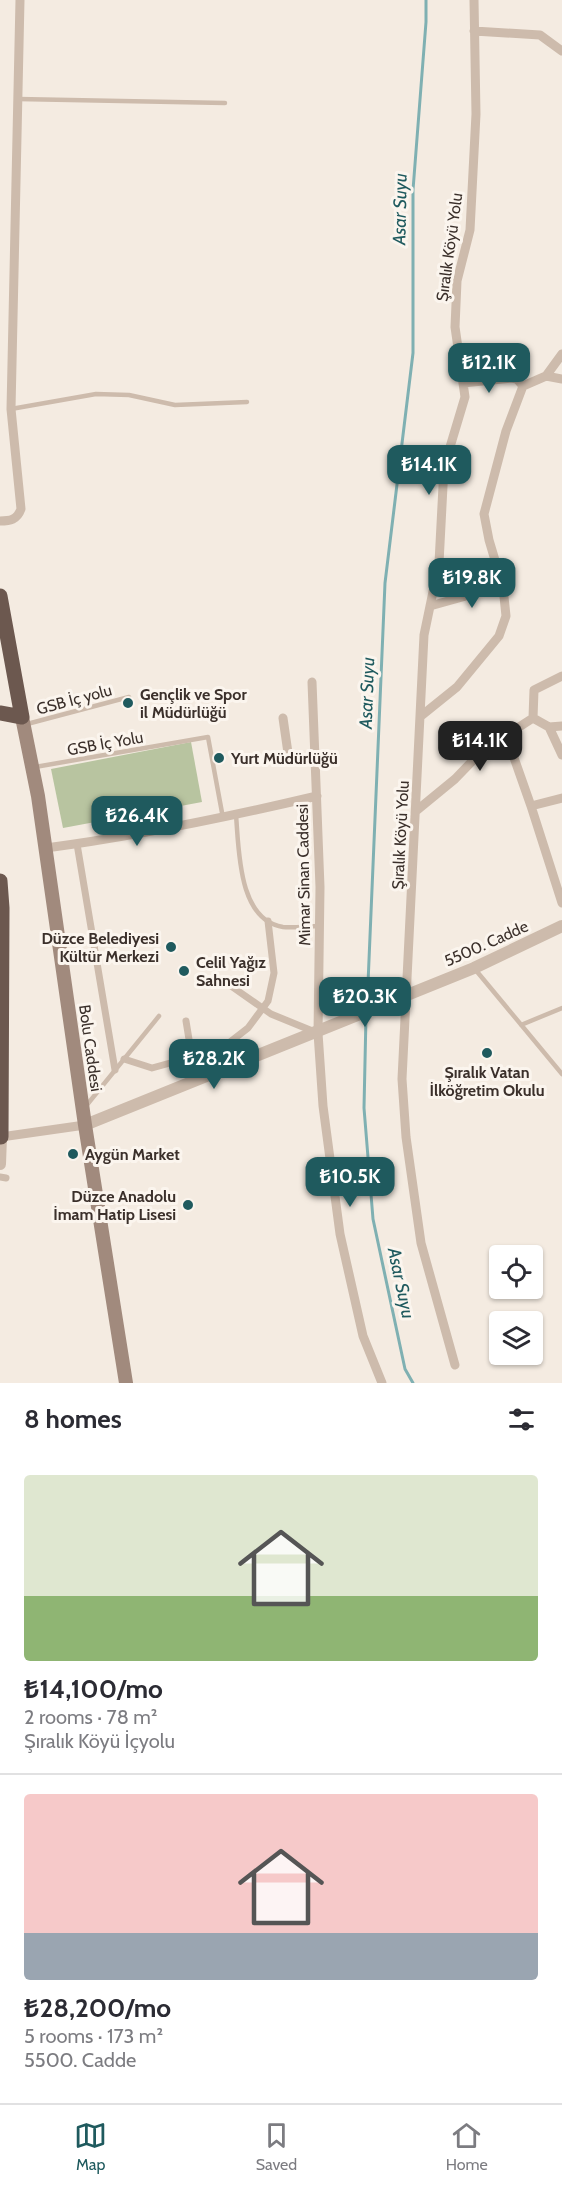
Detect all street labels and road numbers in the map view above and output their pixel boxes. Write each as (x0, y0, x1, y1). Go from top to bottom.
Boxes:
street label: Şıralık Köyü Yolu (432, 192, 466, 302)
street label: GSB İç yolu (34, 680, 114, 719)
street label: GSB İç Yolu (66, 727, 145, 760)
street label: Şıralık Köyü Yolu (388, 780, 413, 890)
street label: Mimar Sinan Caddesi (293, 804, 314, 946)
street label: 5500. Cadde (441, 917, 531, 970)
street label: Bolu Caddesi (75, 1003, 106, 1093)

